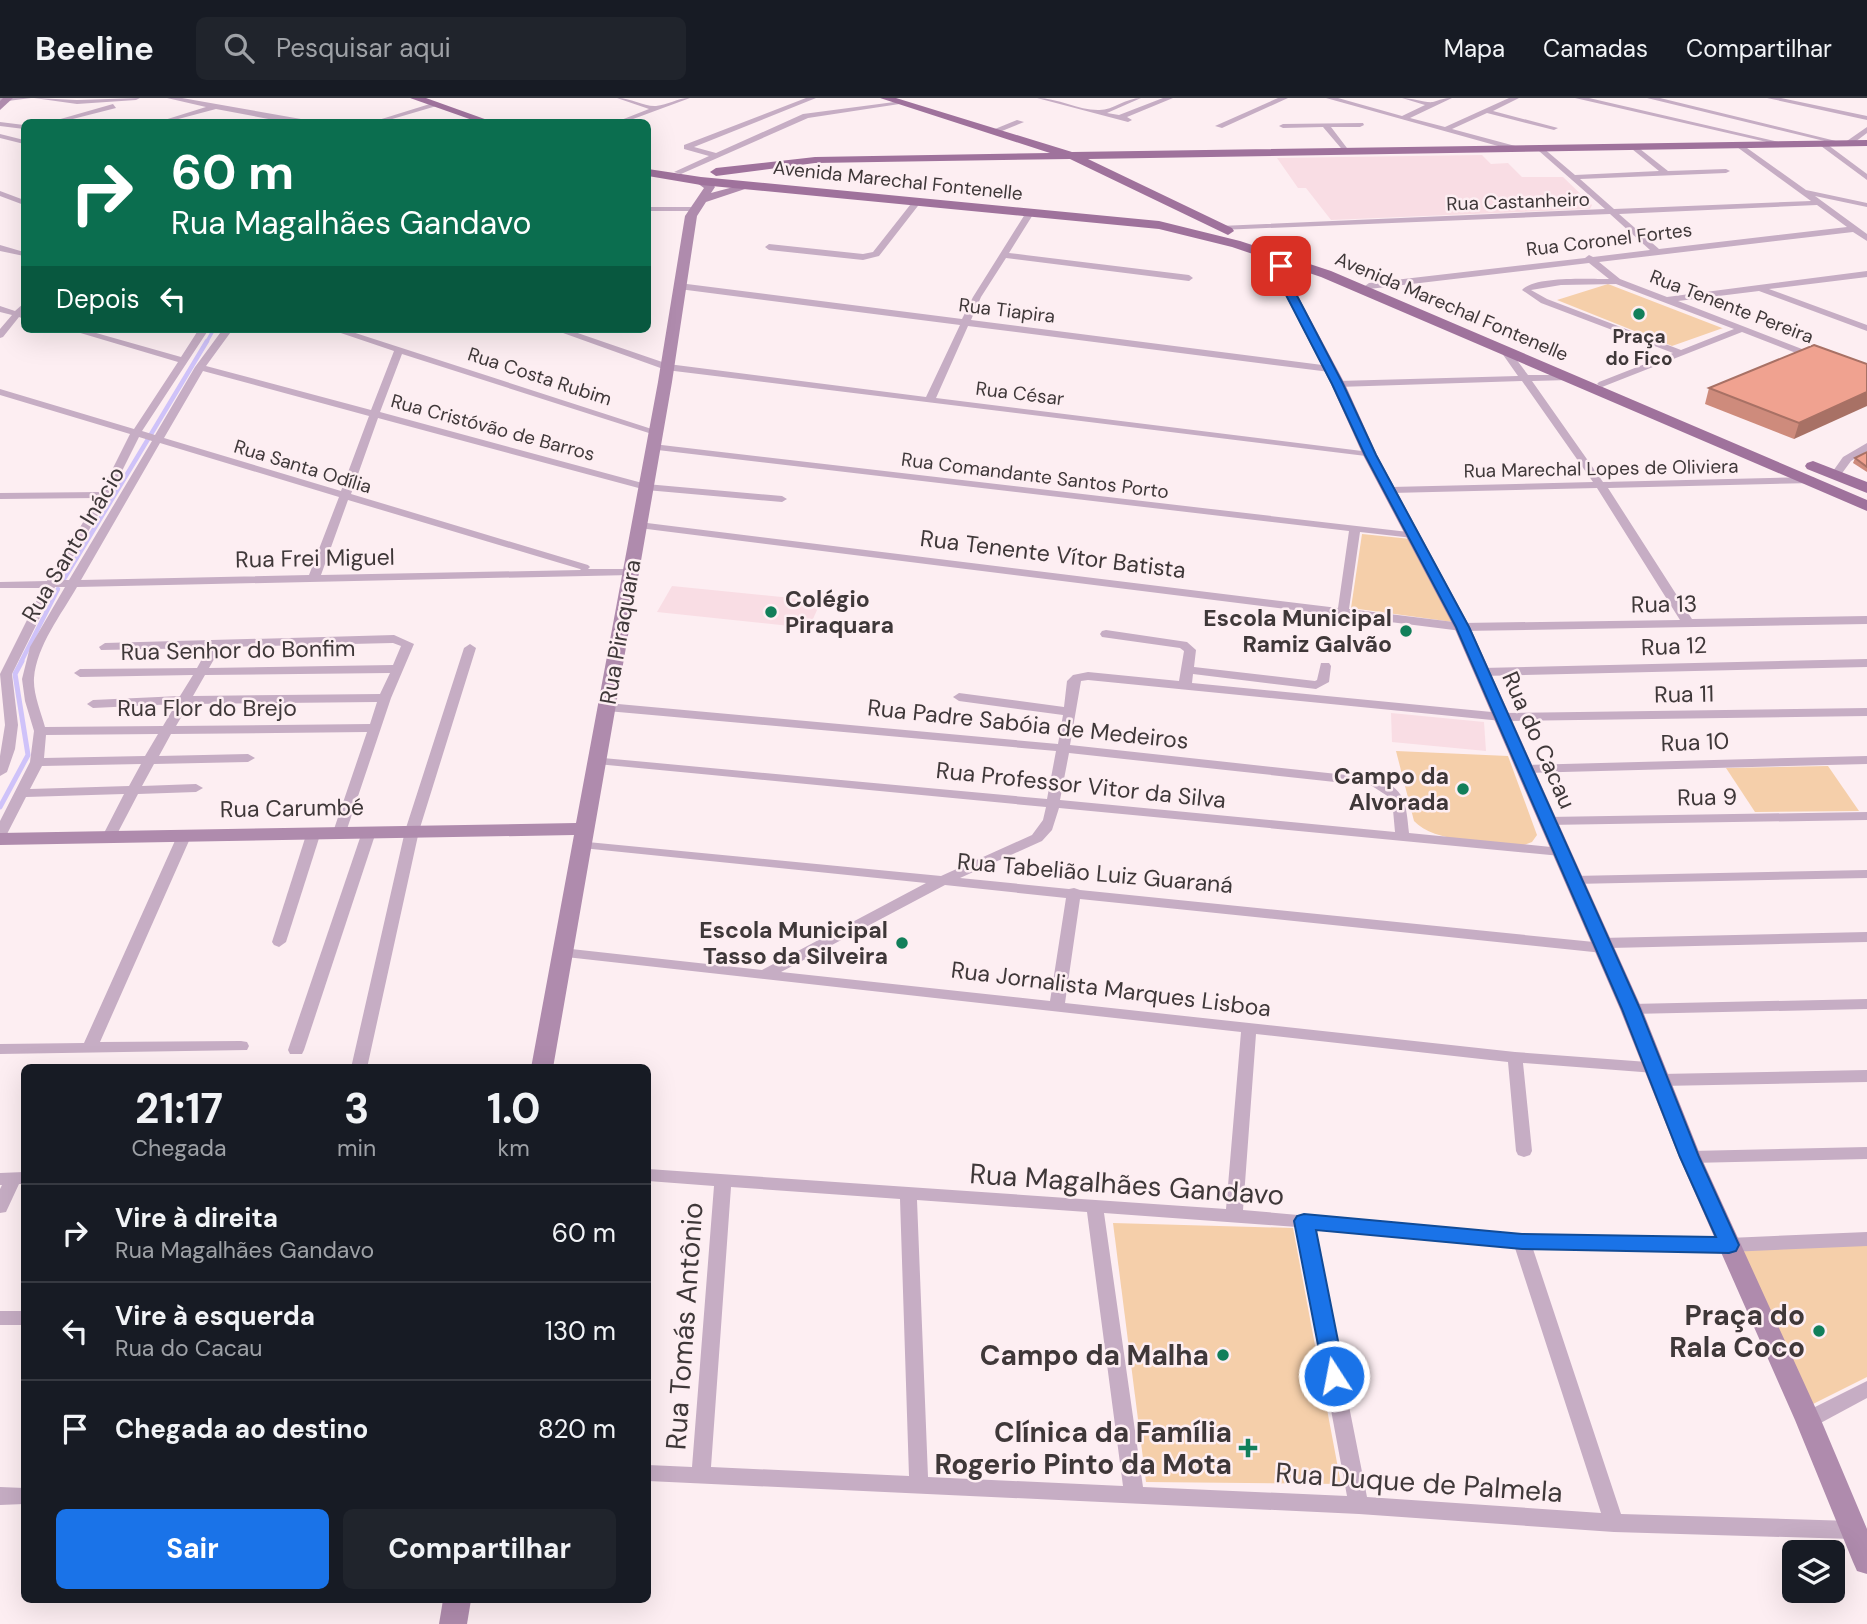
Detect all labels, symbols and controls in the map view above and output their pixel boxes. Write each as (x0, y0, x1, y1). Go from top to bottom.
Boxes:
search box (196, 17, 686, 80)
text: Beeline (35, 27, 154, 70)
icon: search (220, 29, 258, 67)
text: Pesquisar aqui (276, 31, 451, 65)
text: Mapa (1444, 33, 1505, 64)
text: Camadas (1543, 33, 1648, 64)
text: Compartilhar (1686, 33, 1832, 64)
text: 60 m (171, 140, 294, 204)
icon: right (56, 147, 147, 238)
street label: Avenida Marechal Fontenelle (772, 155, 1024, 206)
street label: Rua Castanheiro (1446, 187, 1590, 216)
text: Rua Magalhães Gandavo (171, 202, 531, 244)
street label: Rua Coronel Fortes (1525, 217, 1693, 262)
pin (1251, 236, 1311, 296)
street label: Avenida Marechal Fontenelle (1331, 246, 1572, 367)
icon: arrive (1262, 247, 1300, 285)
street label: Rua Tenente Pereira (1646, 264, 1817, 349)
icon: left (154, 280, 192, 318)
text: Depois (56, 282, 140, 316)
street label: Rua Tiapira (957, 292, 1057, 329)
marker: Praça do Fico (1631, 306, 1647, 322)
place label: Praça do Fico (1605, 324, 1673, 371)
street label: Rua Costa Rubim (465, 341, 615, 412)
street label: Rua César (974, 376, 1066, 411)
street label: Rua Cristóvão de Barros (388, 388, 598, 467)
street label: Rua Santa Odília (231, 434, 375, 499)
street label: Rua Comandante Santos Porto (900, 447, 1170, 504)
street label: Rua Marechal Lopes de Oliviera (1463, 454, 1739, 483)
street label: Rua Santo Inácio (15, 461, 131, 627)
street label: Rua Tenente Vítor Batista (918, 523, 1188, 585)
street label: Rua Frei Miguel (235, 542, 395, 574)
street label: Rua Piraquara (593, 557, 647, 707)
place label: Colégio Piraquara (785, 584, 894, 640)
street label: Rua 13 (1631, 588, 1697, 620)
place label: Escola Municipal Ramiz Galvão (1203, 603, 1392, 659)
marker: Colégio Piraquara (763, 604, 779, 620)
marker: Escola Municipal Ramiz Galvão (1398, 623, 1414, 639)
street label: Rua 12 (1641, 630, 1707, 662)
street label: Rua Senhor do Bonfim (120, 633, 356, 667)
street label: Rua do Cacau (1495, 667, 1583, 813)
street label: Rua 11 (1654, 678, 1714, 710)
street label: Rua Padre Sabóia de Medeiros (866, 692, 1190, 756)
street label: Rua Flor do Brejo (117, 693, 297, 723)
street label: Rua 10 (1660, 726, 1730, 758)
street label: Rua Professor Vitor da Silva (935, 755, 1227, 815)
place label: Campo da Alvorada (1334, 761, 1449, 817)
marker: Campo da Alvorada (1455, 781, 1471, 797)
street label: Rua 9 (1677, 781, 1737, 813)
street label: Rua Carumbé (220, 792, 364, 824)
street label: Rua Tabelião Luiz Guaraná (956, 846, 1234, 900)
place label: Escola Municipal Tasso da Silveira (699, 915, 888, 971)
marker: Escola Municipal Tasso da Silveira (894, 935, 910, 951)
street label: Rua Jornalista Marques Lisboa (949, 954, 1273, 1024)
text: 21:17 (135, 1081, 223, 1136)
text: 3 (344, 1081, 369, 1136)
text: 1.0 (487, 1081, 540, 1136)
text: Chegada (132, 1133, 227, 1163)
text: min (337, 1133, 376, 1163)
text: km (498, 1133, 530, 1163)
street label: Rua Magalhães Gandavo (968, 1155, 1286, 1214)
text: Vire à direita (115, 1201, 278, 1235)
street label: Rua Tomás Antônio (657, 1201, 712, 1451)
icon: right (56, 1214, 94, 1252)
text: 60 m (552, 1216, 616, 1250)
text: Rua Magalhães Gandavo (115, 1235, 374, 1265)
place label: Praça do Rala Coco (1669, 1297, 1805, 1366)
text: Vire à esquerda (115, 1299, 315, 1333)
icon: left (56, 1312, 94, 1350)
text: 130 m (545, 1314, 616, 1348)
marker: Praça do Rala Coco (1811, 1323, 1827, 1339)
text: Rua do Cacau (115, 1333, 263, 1363)
place label: Campo da Malha (980, 1337, 1209, 1374)
position arrow (1297, 1339, 1371, 1413)
marker: Campo da Malha (1215, 1347, 1231, 1363)
icon: arrive (56, 1410, 94, 1448)
text: Chegada ao destino (115, 1412, 368, 1446)
text: 820 m (538, 1412, 616, 1446)
place label: Clínica da Família Rogerio Pinto da Mota (934, 1414, 1232, 1483)
marker: Clínica da Família Rogerio Pinto da Mota (1238, 1438, 1258, 1458)
street label: Rua Duque de Palmela (1274, 1454, 1564, 1511)
button: Sair (56, 1509, 329, 1589)
button: Compartilhar (343, 1509, 616, 1589)
map controls (1782, 1540, 1845, 1603)
button: layers (1782, 1540, 1845, 1603)

